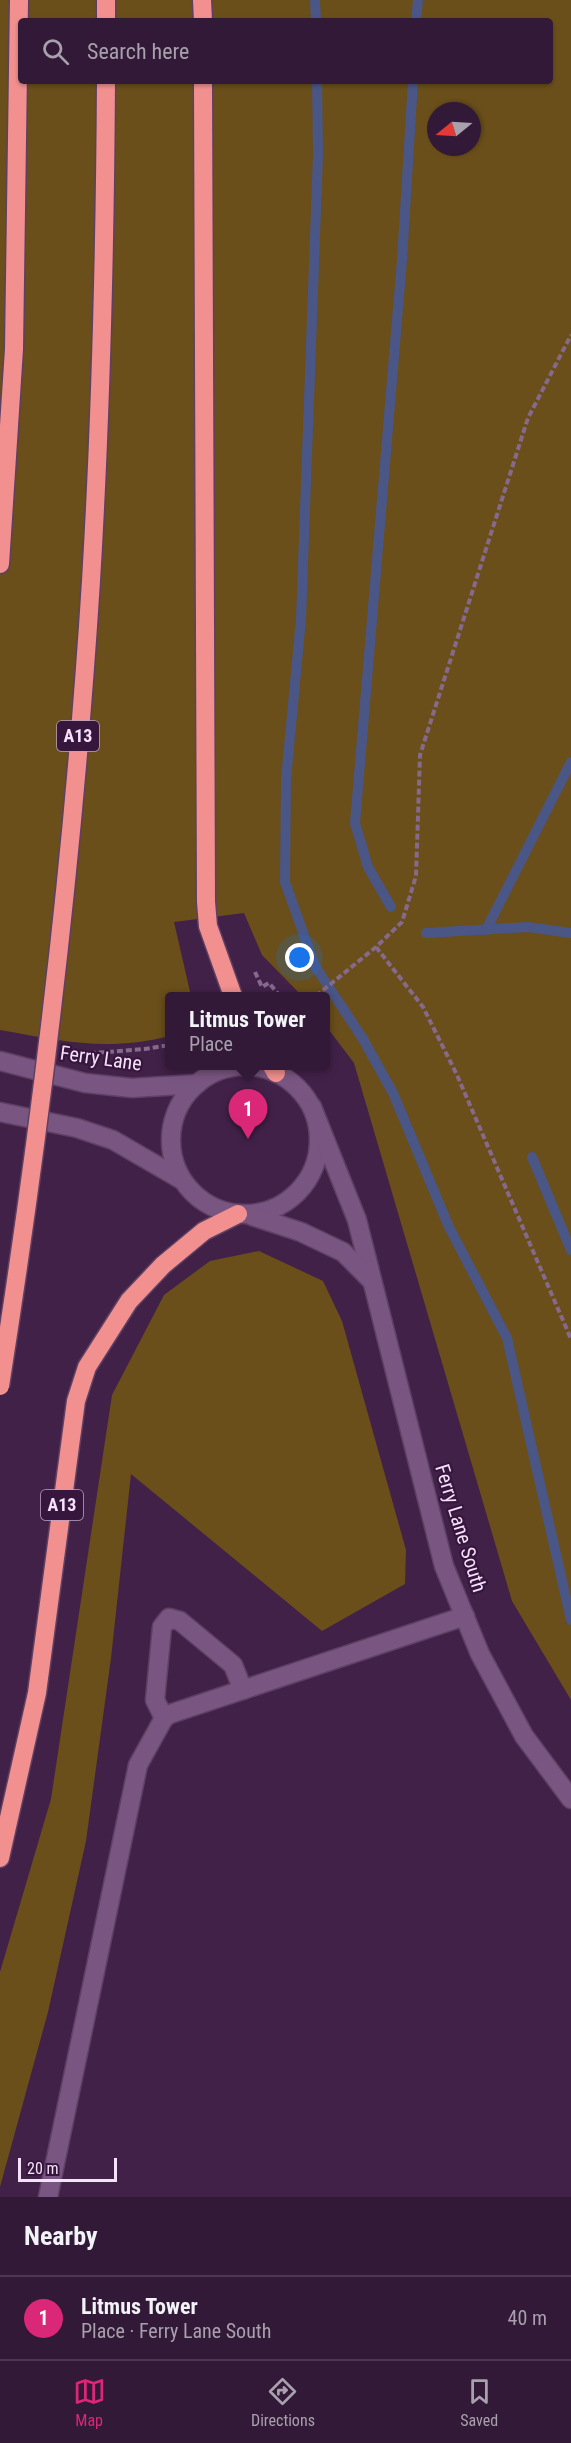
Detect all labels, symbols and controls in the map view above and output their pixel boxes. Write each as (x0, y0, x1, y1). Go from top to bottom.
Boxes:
search box (18, 18, 553, 84)
icon: search (39, 35, 72, 68)
text: Search here (87, 39, 189, 64)
north arrow (427, 102, 481, 156)
road number: A13 (57, 721, 99, 751)
your location (285, 943, 314, 972)
popup (165, 992, 330, 1070)
text: Litmus Tower (189, 1007, 306, 1032)
text: Place (189, 1032, 233, 1056)
street label: Ferry Lane (59, 1040, 143, 1076)
pin: 1 (228, 1090, 268, 1139)
street label: Ferry Lane South (430, 1461, 492, 1595)
road number: A13 (41, 1490, 83, 1520)
scale bar (18, 2155, 117, 2182)
text: 20 m (27, 2159, 59, 2178)
text: Nearby (24, 2221, 98, 2251)
text: Litmus Tower (81, 2294, 198, 2319)
text: 1 (38, 2306, 49, 2330)
text: 40 m (508, 2306, 547, 2330)
text: Place · Ferry Lane South (81, 2319, 271, 2343)
tab: Map (73, 2375, 106, 2430)
tab: Directions (251, 2375, 315, 2430)
tab: Saved (460, 2375, 498, 2430)

